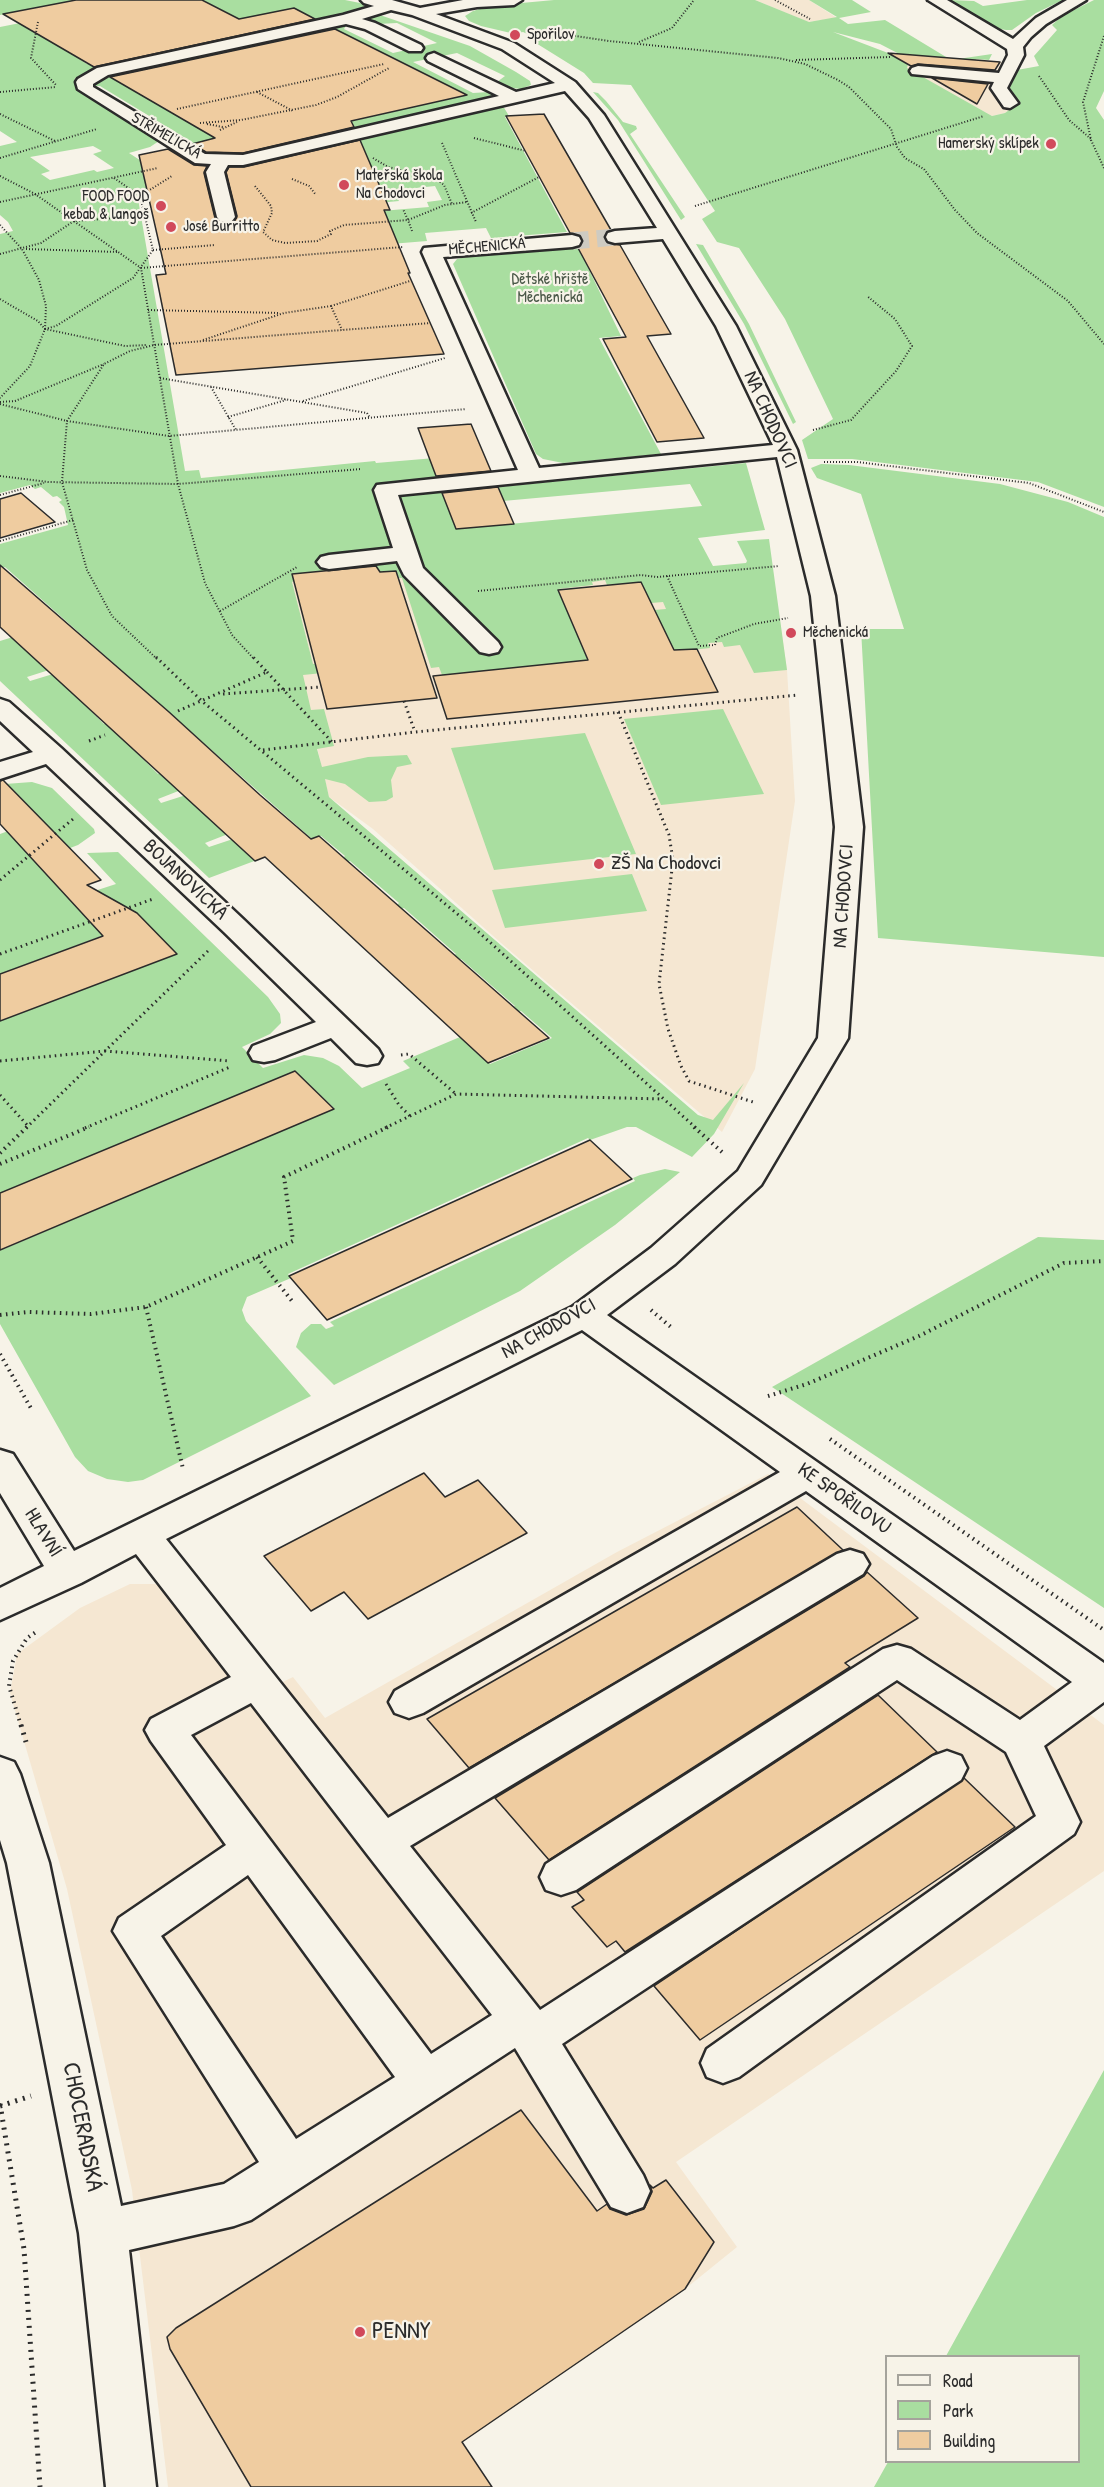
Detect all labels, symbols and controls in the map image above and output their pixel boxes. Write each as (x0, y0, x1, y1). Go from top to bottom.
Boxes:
place label: Spořilov (527, 25, 574, 45)
marker: Spořilov (508, 28, 522, 42)
street label: STŘIMELICKÁ (128, 108, 204, 164)
place label: Hamerský sklípek (938, 134, 1039, 154)
marker: Hamerský sklípek (1044, 137, 1058, 151)
place label: Mateřská škola Na Chodovci (356, 166, 442, 204)
marker: Mateřská škola Na Chodovci (337, 178, 351, 192)
place label: FOOD FOOD kebab & langoš (63, 187, 149, 225)
marker: FOOD FOOD kebab & langoš (154, 199, 168, 213)
place label: José Burritto (183, 217, 259, 237)
marker: José Burritto (164, 220, 178, 234)
street label: MĚCHENICKÁ (448, 234, 526, 260)
park label: Dětské hřiště Měchenická (512, 270, 588, 308)
street label: NA CHODOVCI (738, 368, 802, 472)
place label: Měchenická (803, 623, 868, 643)
marker: Měchenická (784, 626, 798, 640)
street label: BOJANOVICKÁ (138, 835, 232, 925)
street label: NA CHODOVCI (828, 843, 860, 949)
place label: ZŠ Na Chodovci (611, 852, 722, 876)
marker: ZŠ Na Chodovci (592, 857, 606, 871)
street label: NA CHODOVCI (498, 1293, 600, 1365)
street label: KE SPOŘILOVU (793, 1458, 895, 1540)
street label: HLAVNÍ (19, 1504, 67, 1562)
street label: CHOCERADSKÁ (55, 2060, 109, 2194)
place label: PENNY (372, 2318, 430, 2346)
marker: PENNY (353, 2325, 367, 2339)
legend (885, 2355, 1080, 2463)
text: Road (943, 2368, 973, 2393)
text: Park (943, 2398, 973, 2423)
text: Building (943, 2428, 995, 2453)

